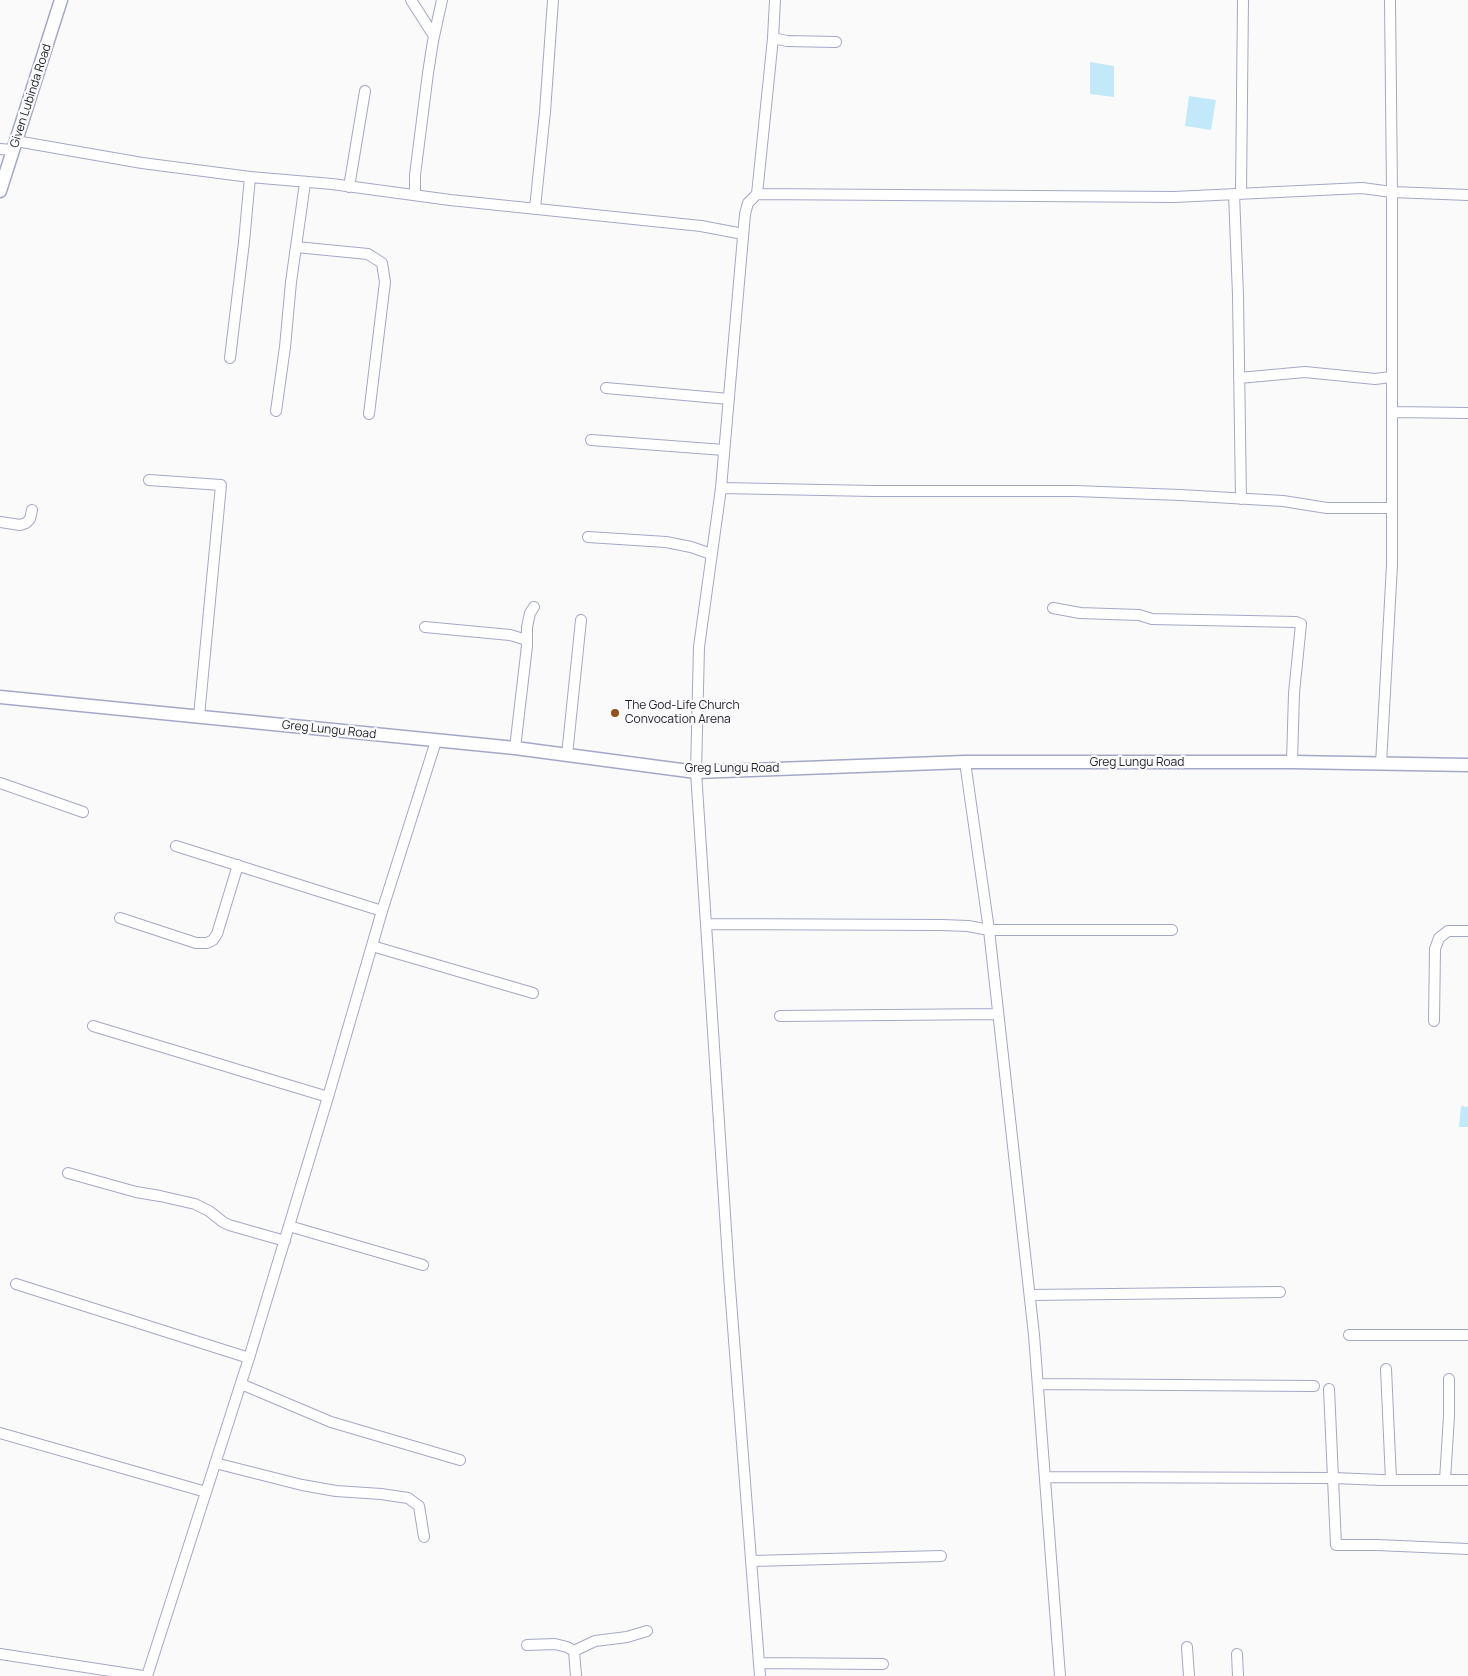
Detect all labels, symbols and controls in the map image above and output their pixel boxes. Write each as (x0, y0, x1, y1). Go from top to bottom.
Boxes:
street label: Given Lubinda Road (7, 42, 55, 150)
place label: The God-Life Church Convocation Arena (625, 699, 740, 727)
marker: The God-Life Church Convocation Arena (609, 707, 621, 719)
street label: Greg Lungu Road (281, 718, 377, 742)
street label: Greg Lungu Road (1090, 756, 1184, 770)
street label: Greg Lungu Road (685, 762, 779, 776)

